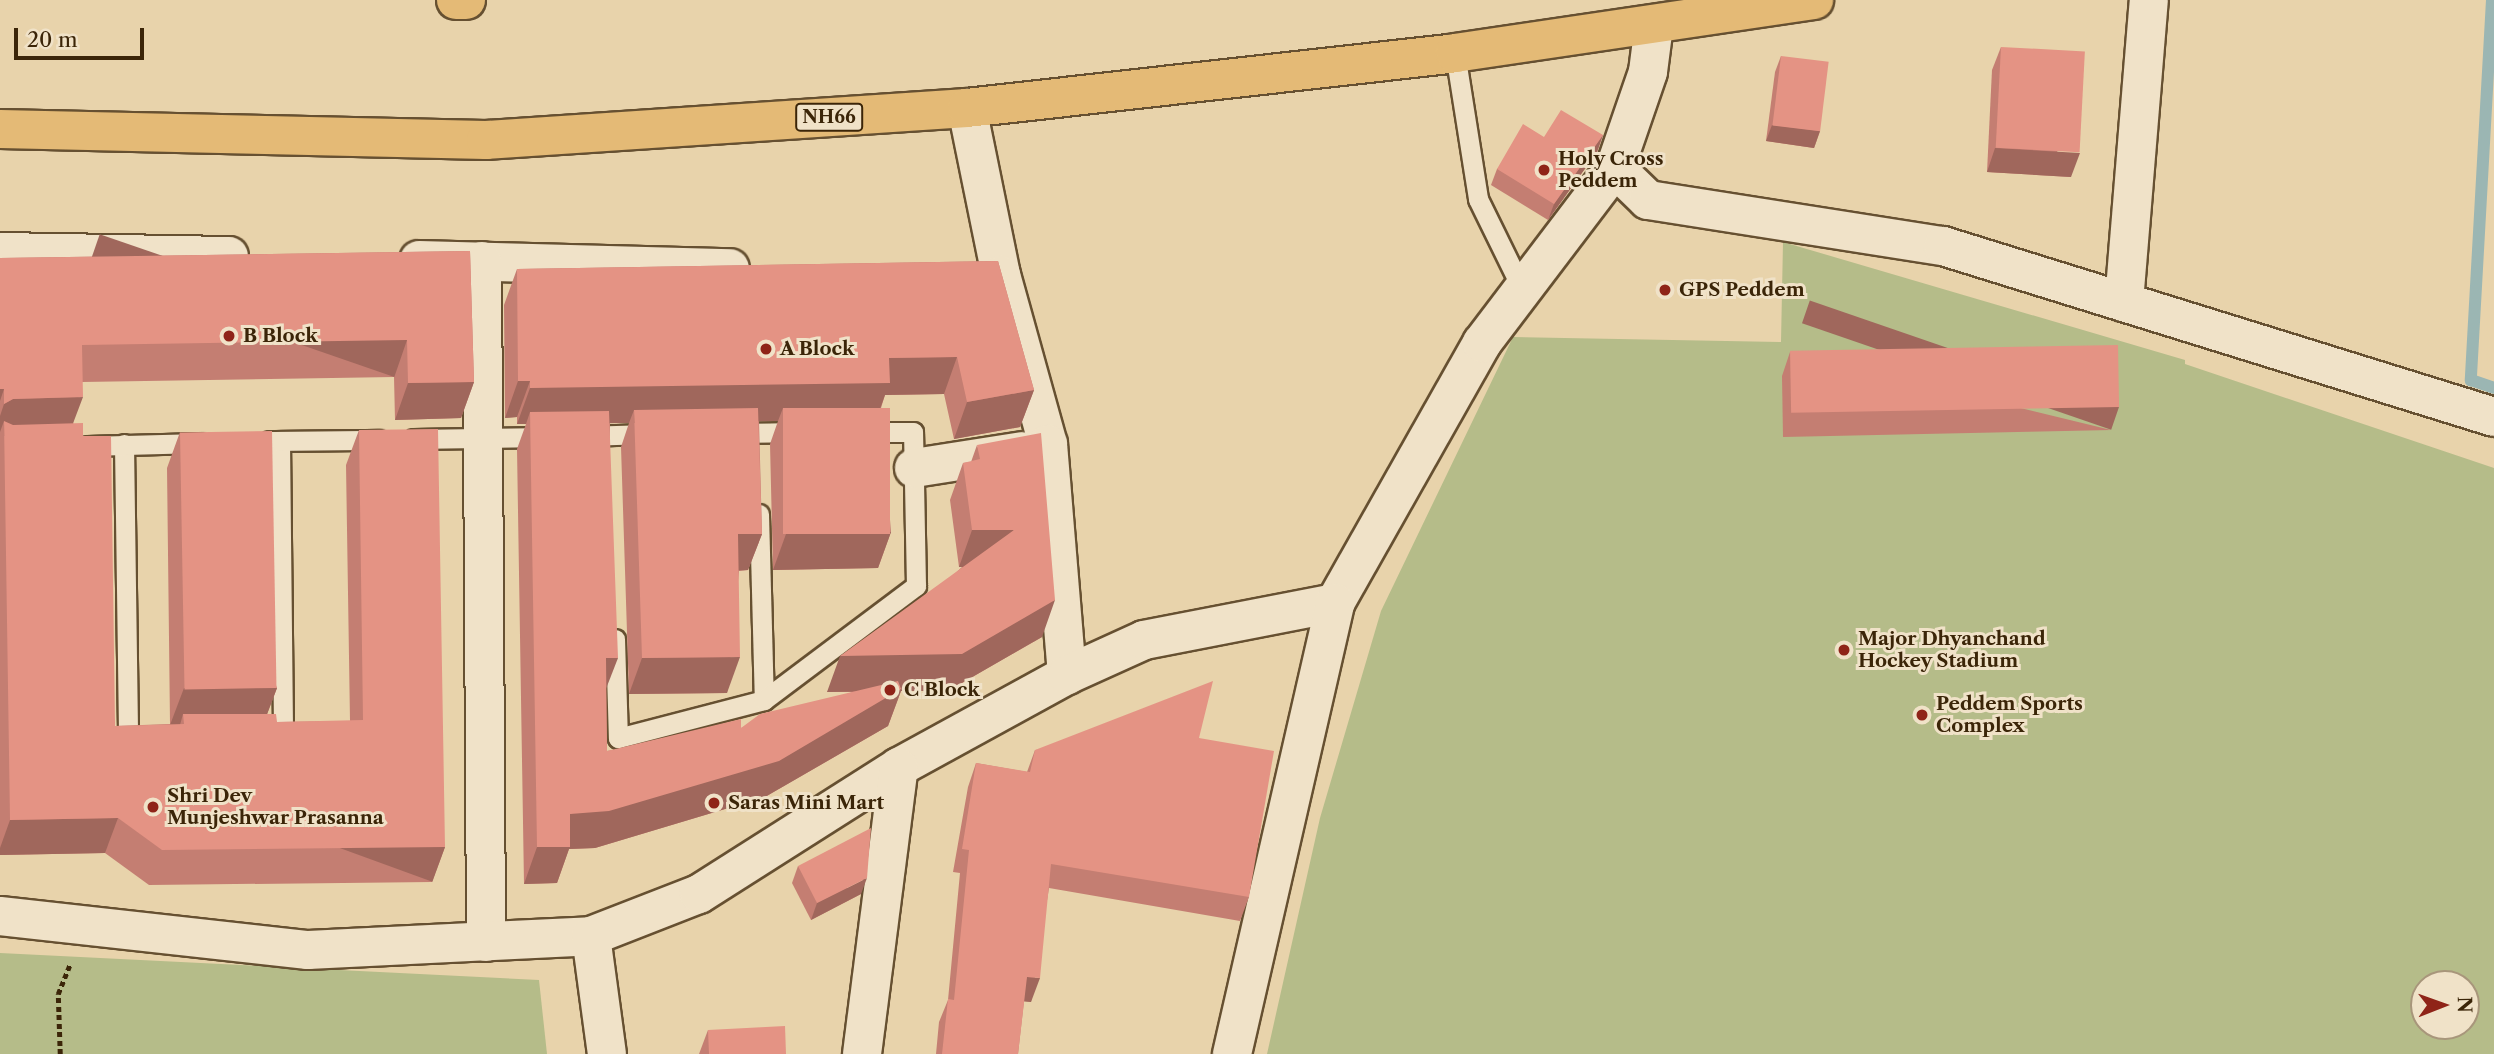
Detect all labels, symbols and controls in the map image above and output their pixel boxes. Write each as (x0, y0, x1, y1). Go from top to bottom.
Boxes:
scale bar (18, 14, 147, 58)
text: 20 m (27, 27, 78, 52)
road number: NH66 (794, 103, 864, 132)
place label: Holy Cross Peddem (1558, 148, 1664, 192)
marker: Holy Cross Peddem (1536, 162, 1552, 178)
place label: GPS Peddem (1679, 279, 1805, 301)
marker: GPS Peddem (1657, 282, 1673, 298)
place label: B Block (243, 325, 318, 347)
marker: B Block (221, 328, 237, 344)
place label: A Block (780, 338, 855, 360)
marker: A Block (758, 341, 774, 357)
place label: Major Dhyanchand Hockey Stadium (1858, 628, 2046, 672)
marker: Major Dhyanchand Hockey Stadium (1836, 642, 1852, 658)
place label: C Block (904, 679, 980, 701)
marker: C Block (882, 682, 898, 698)
place label: Peddem Sports Complex (1936, 693, 2083, 737)
marker: Peddem Sports Complex (1914, 707, 1930, 723)
place label: Shri Dev Munjeshwar Prasanna (167, 785, 384, 829)
place label: Saras Mini Mart (728, 792, 884, 814)
marker: Saras Mini Mart (706, 795, 722, 811)
marker: Shri Dev Munjeshwar Prasanna (145, 799, 161, 815)
north arrow (2410, 970, 2480, 1040)
text: N (2453, 996, 2476, 1013)

